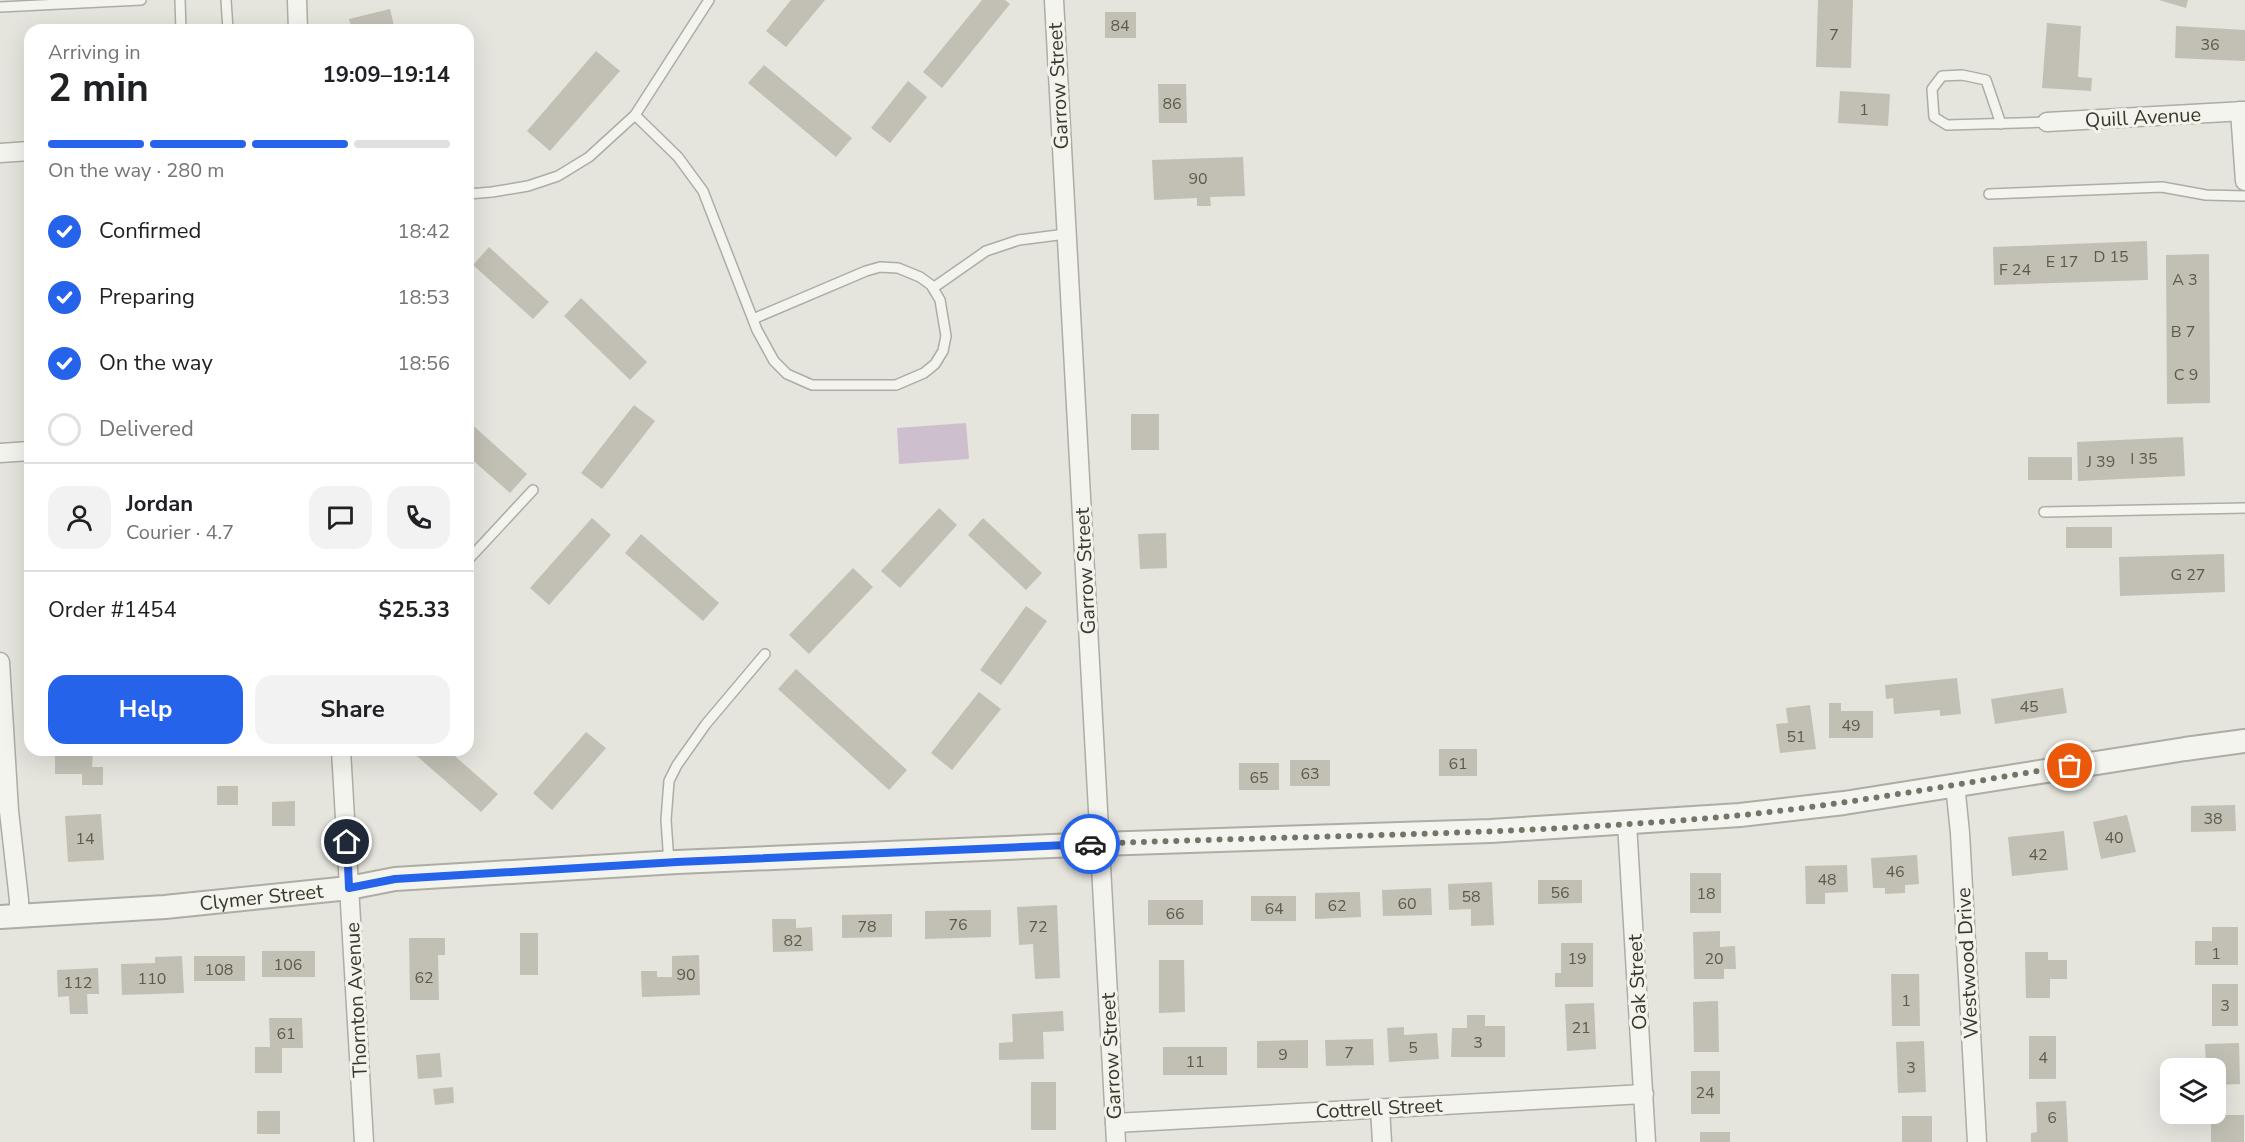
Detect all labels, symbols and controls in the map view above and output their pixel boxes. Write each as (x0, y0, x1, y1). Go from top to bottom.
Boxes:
house number: 84 (1110, 15, 1130, 37)
street label: Garrow Street (1042, 21, 1075, 150)
house number: 7 (1829, 24, 1839, 46)
house number: 36 (2200, 34, 2220, 56)
text: Arriving in (48, 39, 141, 66)
text: 19:09–19:14 (322, 60, 450, 90)
text: 2 min (48, 62, 149, 115)
house number: 86 (1162, 93, 1182, 115)
house number: 1 (1859, 99, 1869, 121)
street label: Quill Avenue (2084, 101, 2202, 134)
text: On the way · 280 m (48, 157, 224, 184)
house number: 90 (1188, 168, 1208, 190)
icon: check (48, 215, 81, 248)
text: Confirmed (99, 216, 201, 246)
text: 18:42 (397, 218, 450, 245)
house number: D 15 (2093, 246, 2129, 268)
house number: E 17 (2046, 251, 2078, 273)
house number: F 24 (1999, 259, 2031, 281)
house number: A 3 (2172, 269, 2198, 291)
icon: check (48, 281, 81, 314)
text: Preparing (99, 282, 195, 312)
text: 18:53 (397, 284, 450, 311)
house number: B 7 (2171, 321, 2195, 343)
icon: check (48, 347, 81, 380)
text: On the way (99, 348, 213, 378)
text: 18:56 (397, 350, 450, 377)
house number: C 9 (2174, 364, 2198, 386)
text: Delivered (99, 414, 194, 444)
house number: I 35 (2130, 448, 2158, 470)
house number: J 39 (2086, 451, 2115, 473)
button: person (48, 486, 111, 549)
button: chat (309, 486, 372, 549)
button: phone (387, 486, 450, 549)
text: Jordan (126, 489, 193, 519)
street label: Garrow Street (1069, 506, 1102, 635)
text: Courier · 4.7 (126, 519, 234, 546)
house number: G 27 (2171, 564, 2205, 586)
text: Order #1454 (48, 595, 177, 625)
text: $25.33 (379, 595, 450, 625)
button: Help (48, 675, 243, 744)
button: Share (255, 675, 450, 744)
house number: 45 (2019, 696, 2039, 718)
house number: 49 (1841, 715, 1861, 737)
house number: 51 (1786, 726, 1806, 748)
pin (2044, 740, 2095, 791)
icon: bag (2053, 749, 2086, 782)
house number: 61 (1448, 753, 1468, 775)
house number: 63 (1300, 763, 1320, 785)
house number: 65 (1249, 767, 1269, 789)
house number: 38 (2203, 808, 2223, 830)
courier (1060, 814, 1120, 874)
pin (321, 816, 372, 867)
icon: home (330, 825, 363, 858)
house number: 40 (2104, 827, 2124, 849)
house number: 14 (75, 828, 95, 850)
icon: car (1074, 828, 1107, 861)
house number: 42 (2028, 844, 2048, 866)
house number: 46 (1885, 861, 1905, 883)
house number: 48 (1817, 869, 1837, 891)
street label: Clymer Street (198, 878, 325, 917)
house number: 56 (1550, 882, 1570, 904)
house number: 18 (1696, 883, 1716, 905)
house number: 58 (1461, 886, 1481, 908)
street label: Westwood Drive (1950, 887, 1985, 1039)
house number: 60 (1397, 893, 1417, 915)
house number: 62 (1327, 895, 1347, 917)
house number: 64 (1264, 898, 1284, 920)
house number: 66 (1165, 903, 1185, 925)
house number: 76 (948, 914, 968, 936)
house number: 78 (857, 916, 877, 938)
house number: 72 (1028, 916, 1048, 938)
street label: Thornton Avenue (339, 922, 374, 1078)
house number: 82 (783, 930, 803, 952)
street label: Oak Street (1621, 933, 1653, 1030)
house number: 1 (2211, 943, 2221, 965)
house number: 19 (1567, 948, 1587, 970)
house number: 20 (1704, 948, 1724, 970)
house number: 106 (274, 954, 302, 976)
house number: 108 (205, 959, 233, 981)
house number: 90 (676, 964, 696, 986)
house number: 62 (414, 967, 434, 989)
house number: 110 (138, 968, 166, 990)
house number: 112 (64, 972, 92, 994)
house number: 1 (1901, 990, 1911, 1012)
street label: Garrow Street (1095, 991, 1128, 1120)
house number: 3 (2220, 995, 2230, 1017)
house number: 21 (1571, 1017, 1591, 1039)
house number: 61 (276, 1023, 296, 1045)
house number: 3 (1473, 1032, 1483, 1054)
house number: 5 (1408, 1037, 1418, 1059)
house number: 7 (1344, 1042, 1354, 1064)
house number: 9 (1278, 1044, 1288, 1066)
house number: 4 (2038, 1047, 2048, 1069)
house number: 11 (1185, 1051, 1205, 1073)
house number: 3 (1906, 1057, 1916, 1079)
map controls (2160, 1058, 2226, 1124)
button: layers (2160, 1058, 2226, 1124)
house number: 24 (1695, 1082, 1715, 1104)
street label: Cottrell Street (1315, 1092, 1444, 1125)
house number: 6 (2047, 1107, 2057, 1129)

